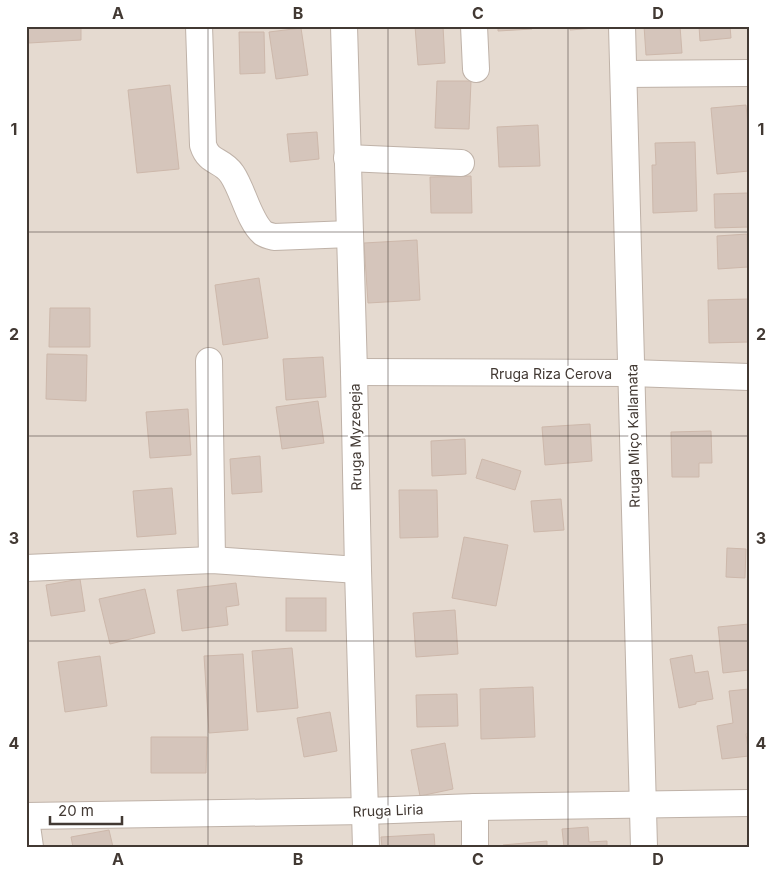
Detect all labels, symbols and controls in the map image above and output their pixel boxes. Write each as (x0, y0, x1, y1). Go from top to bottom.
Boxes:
text: A (112, 3, 124, 23)
text: B (293, 3, 303, 23)
text: C (472, 3, 484, 23)
text: D (652, 3, 664, 23)
text: 1 (11, 119, 17, 139)
text: 1 (758, 119, 764, 139)
text: 2 (9, 324, 19, 344)
text: 2 (756, 324, 766, 344)
street label: Rruga Miço Kallamata (623, 364, 643, 508)
street label: Rruga Riza Cerova (490, 365, 612, 382)
street label: Rruga Myzeqeja (346, 383, 364, 491)
text: 3 (9, 528, 19, 548)
text: 3 (756, 528, 766, 548)
text: 4 (9, 733, 20, 753)
text: 4 (756, 733, 767, 753)
scale bar (50, 793, 122, 825)
street label: Rruga Liria (352, 800, 424, 820)
text: 20 m (58, 801, 94, 820)
text: A (112, 849, 124, 869)
text: B (293, 849, 303, 869)
text: C (472, 849, 484, 869)
text: D (652, 849, 664, 869)

